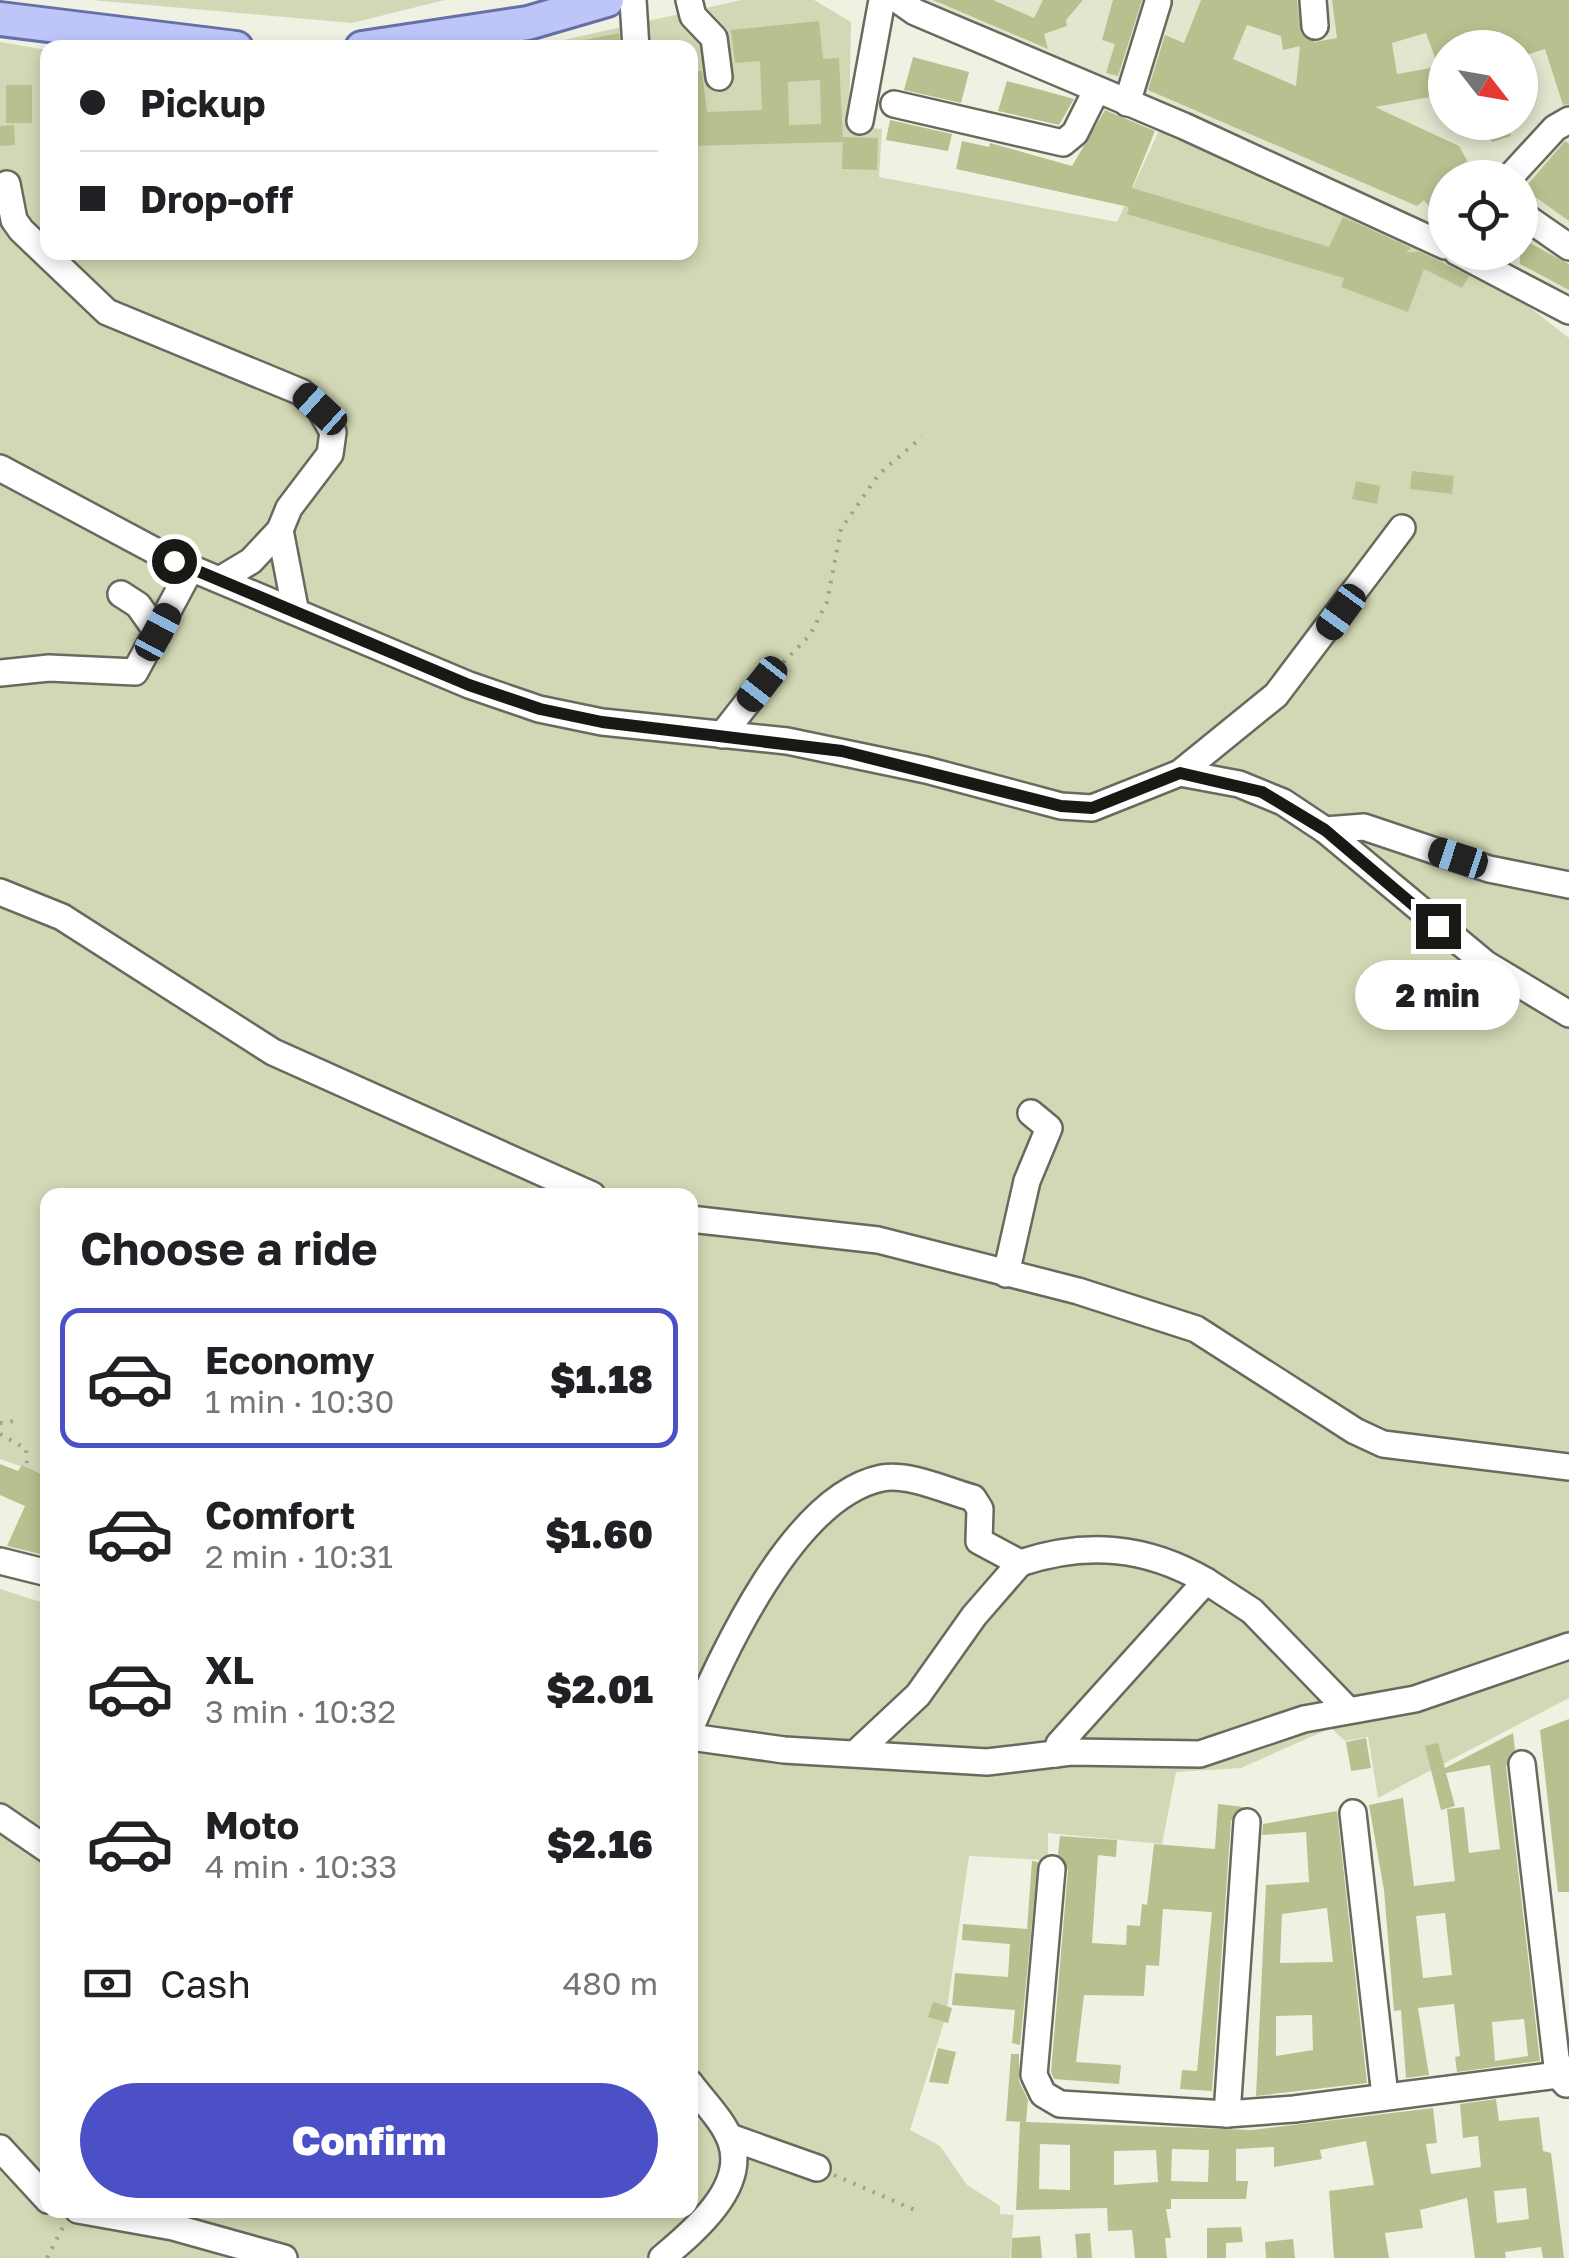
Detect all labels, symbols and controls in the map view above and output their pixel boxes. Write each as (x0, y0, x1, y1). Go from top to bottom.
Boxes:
north arrow (1428, 30, 1538, 140)
map controls (1428, 30, 1538, 270)
text: Pickup (140, 80, 266, 125)
button: locate (1428, 160, 1538, 270)
text: Drop-off (140, 176, 293, 221)
car (288, 378, 352, 440)
route start (152, 539, 197, 584)
car (1311, 579, 1371, 645)
car (131, 598, 185, 666)
car (732, 651, 792, 717)
car (1425, 834, 1491, 882)
route end (1416, 904, 1461, 949)
callout: 2 min (1356, 961, 1520, 1031)
text: 2 min (1395, 976, 1480, 1014)
text: Choose a ride (80, 1221, 378, 1275)
icon: car (85, 1333, 175, 1423)
text: Economy (205, 1337, 374, 1382)
text: $1.18 (550, 1356, 653, 1401)
text: 1 min · 10:30 (205, 1382, 394, 1420)
icon: car (85, 1488, 175, 1578)
text: Comfort (205, 1492, 355, 1537)
text: $1.60 (545, 1511, 653, 1556)
text: 2 min · 10:31 (205, 1537, 393, 1575)
icon: car (85, 1643, 175, 1733)
text: XL (205, 1647, 254, 1692)
text: $2.01 (546, 1666, 653, 1711)
text: 3 min · 10:32 (205, 1692, 396, 1730)
icon: car (85, 1798, 175, 1888)
text: Moto (205, 1802, 299, 1847)
text: $2.16 (547, 1821, 653, 1866)
text: 4 min · 10:33 (205, 1847, 397, 1885)
icon: cash (80, 1956, 135, 2011)
text: Cash (160, 1961, 251, 2006)
text: 480 m (563, 1964, 658, 2002)
button: Confirm (80, 2083, 658, 2198)

